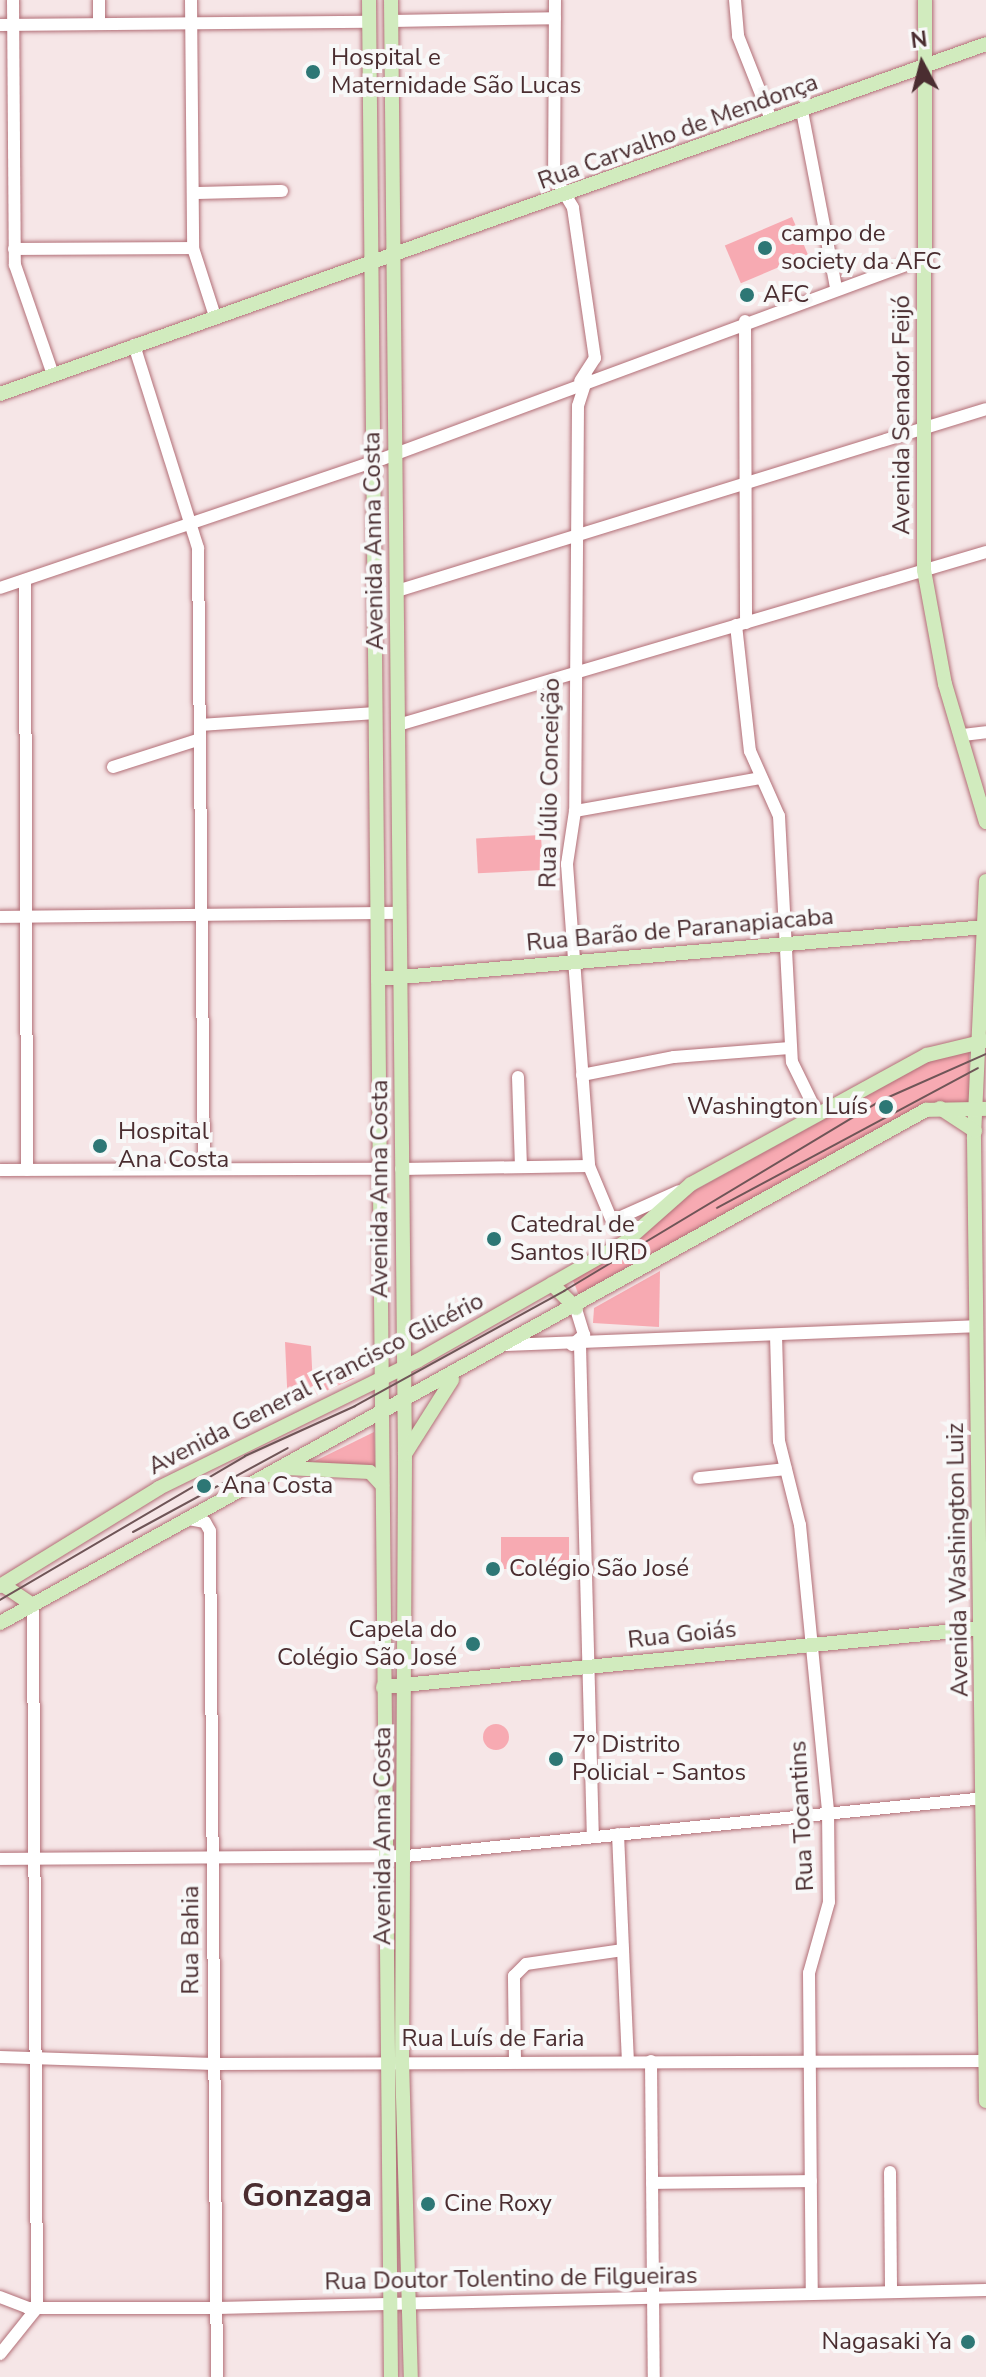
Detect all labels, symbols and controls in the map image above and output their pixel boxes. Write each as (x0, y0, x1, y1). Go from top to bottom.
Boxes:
north arrow (882, 24, 962, 104)
text: N (909, 24, 929, 56)
place label: Hospital e Maternidade São Lucas (331, 44, 581, 100)
marker: Hospital e Maternidade São Lucas (302, 61, 324, 83)
street label: Rua Carvalho de Mendonça (534, 68, 822, 196)
place label: campo de society da AFC (781, 220, 942, 276)
marker: campo de society da AFC (756, 239, 774, 257)
place label: AFC (763, 281, 809, 309)
marker: AFC (738, 286, 756, 304)
street label: Avenida Senador Feijó (888, 295, 916, 535)
street label: Avenida Anna Costa (358, 431, 390, 651)
street label: Rua Júlio Conceição (534, 678, 566, 888)
street label: Rua Barão de Paranapiacaba (525, 902, 835, 958)
street label: Avenida Anna Costa (366, 1080, 394, 1298)
place label: Washington Luís (687, 1093, 868, 1121)
marker: Washington Luís (875, 1096, 897, 1118)
place label: Hospital Ana Costa (118, 1118, 229, 1174)
marker: Hospital Ana Costa (89, 1135, 111, 1157)
place label: Catedral de Santos IURD (510, 1211, 648, 1267)
marker: Catedral de Santos IURD (485, 1230, 503, 1248)
street label: Avenida General Francisco Glicério (143, 1287, 489, 1481)
street label: Avenida Washington Luiz (941, 1423, 975, 1697)
place label: Ana Costa (222, 1472, 333, 1500)
marker: Ana Costa (193, 1475, 215, 1497)
place label: Colégio São José (509, 1555, 689, 1583)
marker: Colégio São José (484, 1560, 502, 1578)
street label: Rua Goiás (626, 1615, 738, 1655)
place label: Capela do Colégio São José (277, 1616, 457, 1672)
marker: Capela do Colégio São José (464, 1635, 482, 1653)
street label: Avenida Anna Costa (369, 1727, 397, 1945)
place label: 7° Distrito Policial - Santos (572, 1731, 746, 1787)
street label: Rua Tocantins (784, 1740, 820, 1892)
marker: 7° Distrito Policial - Santos (547, 1750, 565, 1768)
street label: Rua Bahia (177, 1885, 205, 1995)
street label: Rua Luís de Faria (401, 2025, 585, 2053)
district label: Gonzaga (242, 2177, 372, 2215)
place label: Cine Roxy (444, 2190, 552, 2218)
marker: Cine Roxy (419, 2195, 437, 2213)
street label: Rua Doutor Tolentino de Filgueiras (324, 2261, 698, 2297)
place label: Nagasaki Ya (822, 2328, 952, 2356)
marker: Nagasaki Ya (959, 2333, 977, 2351)

